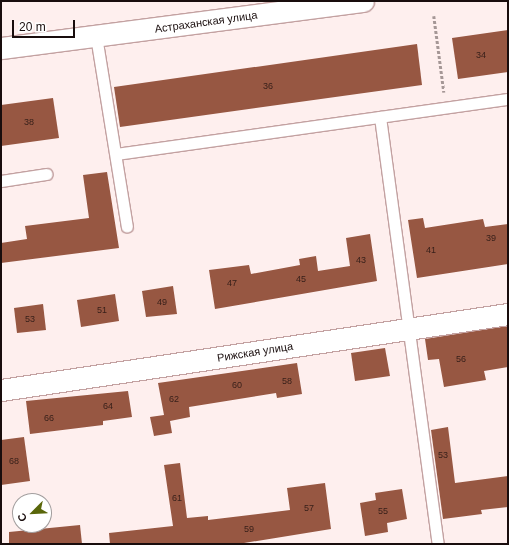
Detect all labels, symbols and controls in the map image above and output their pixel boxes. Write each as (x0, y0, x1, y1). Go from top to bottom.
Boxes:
street label: Астраханская улица (154, 8, 258, 36)
scale bar (14, 12, 77, 38)
text: 20 m (19, 20, 46, 34)
house number: 34 (476, 50, 486, 60)
house number: 36 (263, 81, 273, 91)
house number: 38 (24, 117, 34, 127)
house number: 39 (486, 233, 496, 243)
house number: 41 (426, 245, 436, 255)
house number: 43 (356, 255, 366, 265)
house number: 45 (296, 274, 306, 284)
house number: 47 (227, 278, 237, 288)
house number: 49 (157, 297, 167, 307)
house number: 51 (97, 305, 107, 315)
house number: 53 (25, 314, 35, 324)
street label: Рижская улица (216, 339, 294, 365)
house number: 56 (456, 354, 466, 364)
house number: 58 (282, 376, 292, 386)
house number: 60 (232, 380, 242, 390)
house number: 62 (169, 394, 179, 404)
house number: 64 (103, 401, 113, 411)
house number: 66 (44, 413, 54, 423)
house number: 53 (438, 450, 448, 460)
house number: 68 (9, 456, 19, 466)
north arrow (12, 493, 52, 533)
house number: 61 (172, 493, 182, 503)
house number: 57 (304, 503, 314, 513)
house number: 55 (378, 506, 388, 516)
text: С (15, 511, 29, 524)
house number: 59 (244, 524, 254, 534)

